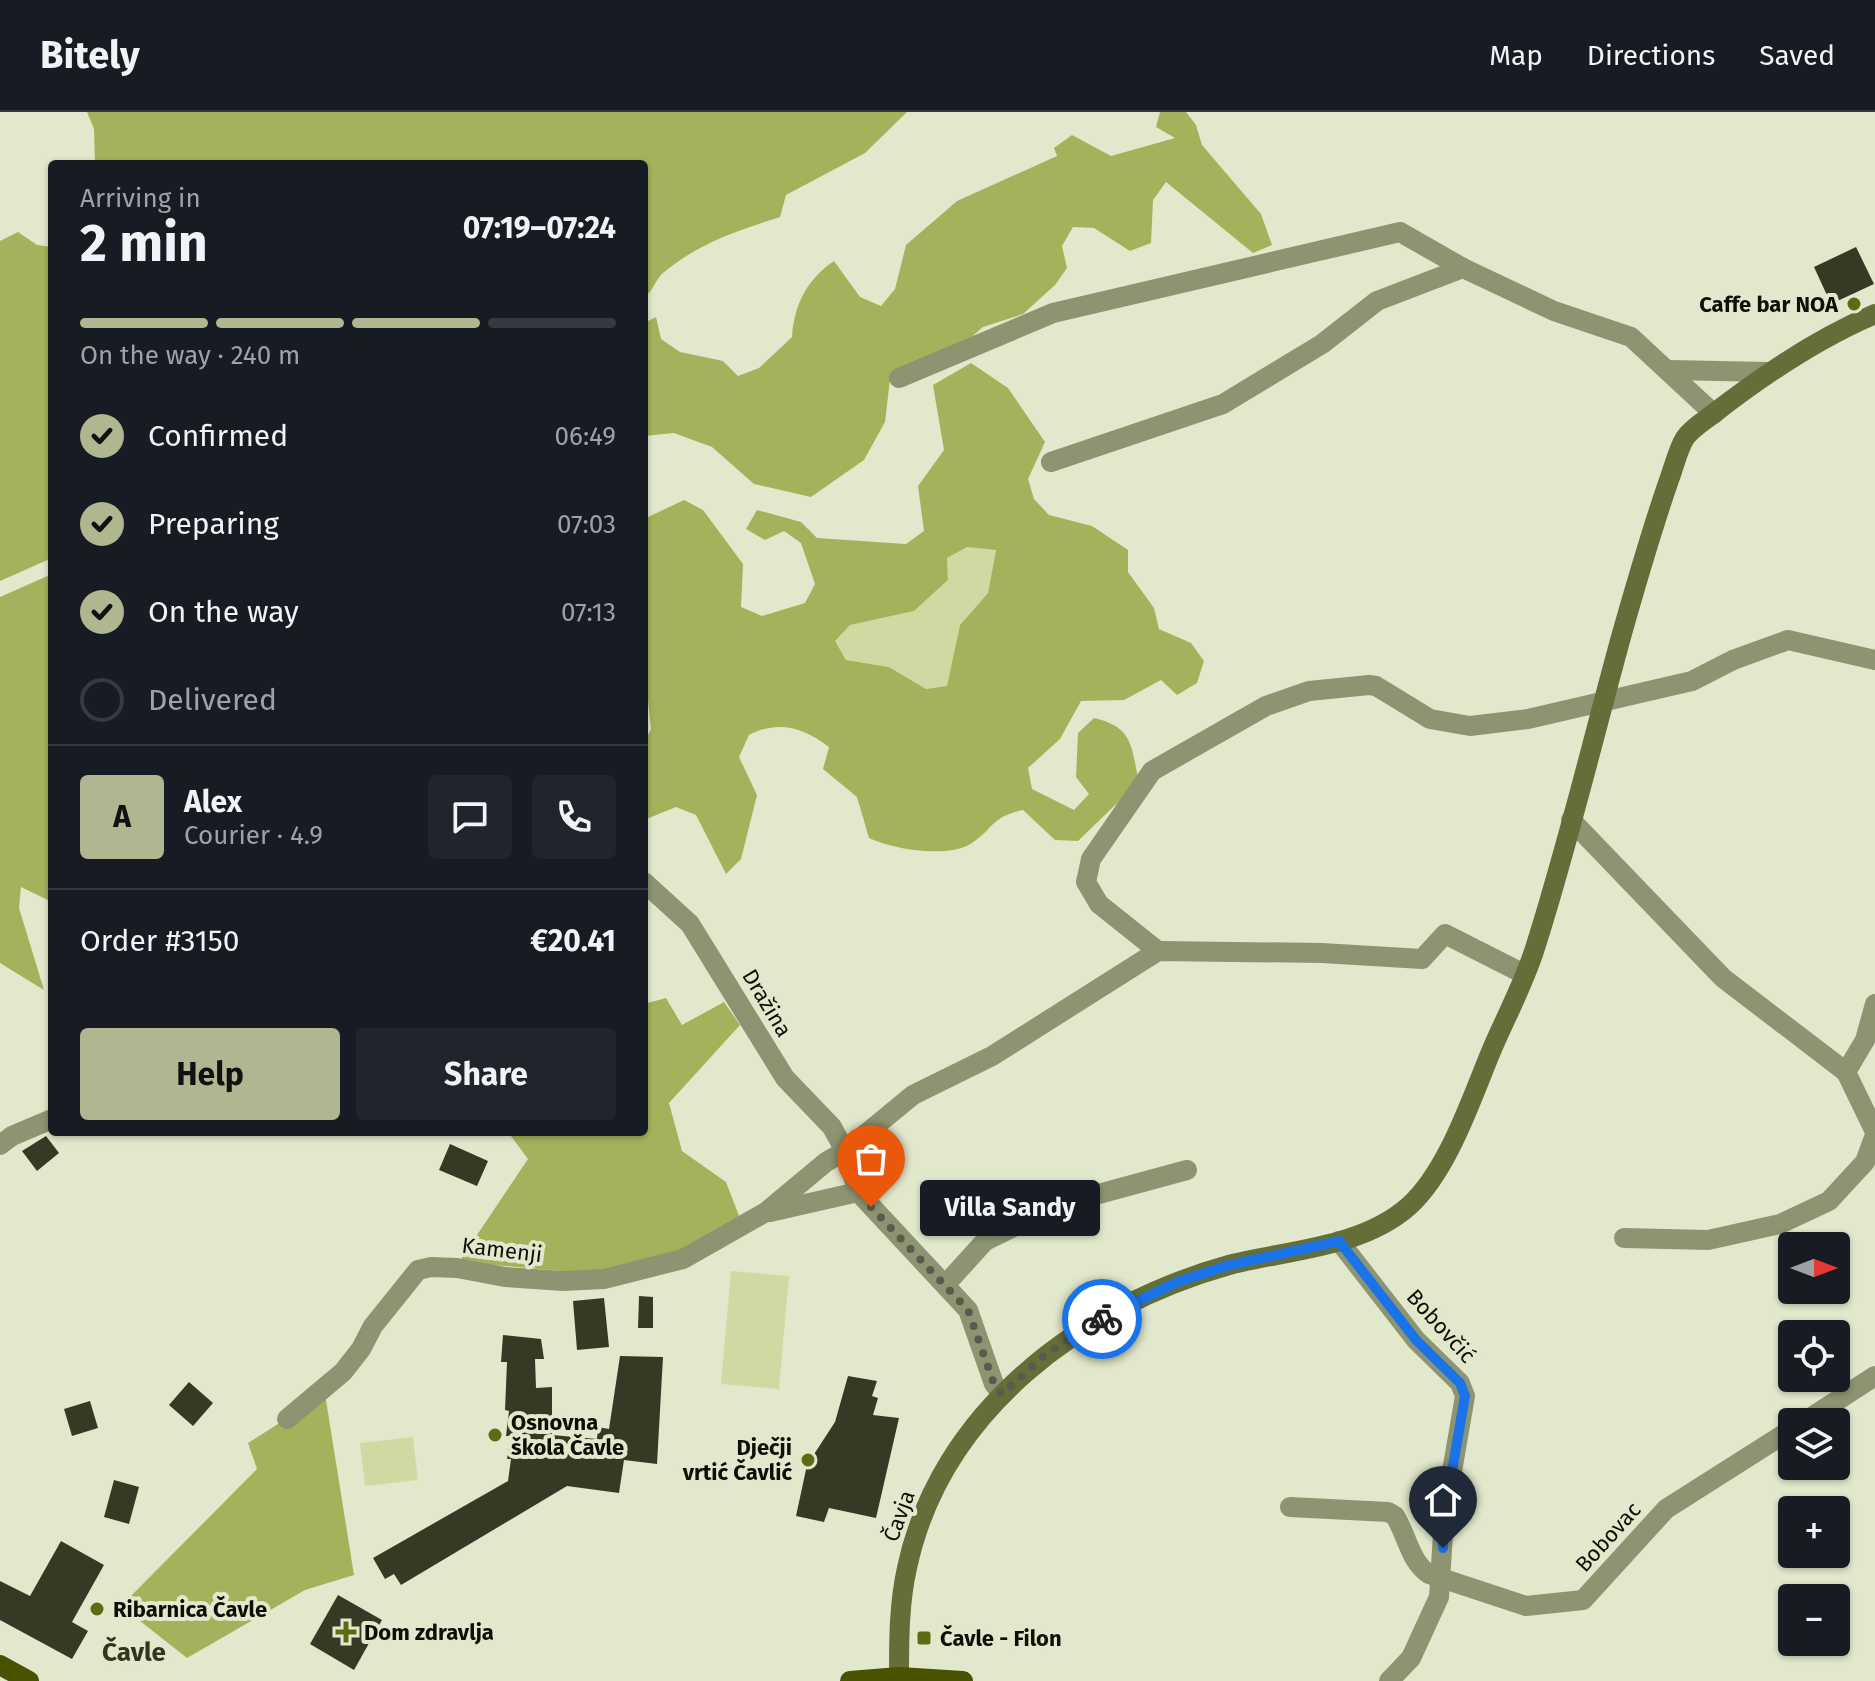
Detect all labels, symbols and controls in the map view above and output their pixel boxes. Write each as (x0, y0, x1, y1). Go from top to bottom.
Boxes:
text: Bitely (40, 32, 140, 78)
text: Map (1489, 39, 1543, 72)
text: Directions (1587, 39, 1715, 72)
text: Saved (1759, 39, 1835, 72)
text: Arriving in (80, 183, 201, 214)
text: 07:19–07:24 (463, 210, 616, 246)
text: 2 min (80, 212, 208, 275)
place label: Caffe bar NOA (1699, 291, 1839, 318)
marker: Caffe bar NOA (1845, 295, 1863, 313)
text: On the way · 240 m (80, 340, 300, 371)
icon: check (80, 414, 124, 458)
text: Confirmed (148, 418, 288, 454)
text: 06:49 (555, 421, 616, 452)
icon: check (80, 502, 124, 546)
text: Preparing (148, 506, 279, 542)
text: 07:03 (557, 509, 616, 540)
icon: check (80, 590, 124, 634)
text: On the way (148, 594, 299, 630)
text: 07:13 (561, 597, 616, 628)
text: Delivered (148, 682, 277, 718)
button: chat (428, 775, 512, 859)
button: phone (532, 775, 616, 859)
text: Alex (184, 784, 242, 820)
text: A (113, 799, 131, 835)
text: Courier · 4.9 (184, 820, 323, 851)
text: Order #3150 (80, 923, 240, 959)
text: €20.41 (530, 923, 616, 959)
street label: Dražina (736, 964, 798, 1042)
button: Help (80, 1028, 340, 1120)
button: Share (356, 1028, 616, 1120)
pin (837, 1125, 905, 1207)
icon: bag (849, 1137, 893, 1181)
callout: Villa Sandy (919, 1179, 1099, 1235)
text: Villa Sandy (944, 1192, 1076, 1223)
street label: Kamenji (460, 1232, 544, 1268)
north arrow (1778, 1232, 1850, 1304)
map controls (1778, 1232, 1850, 1656)
courier (1062, 1279, 1142, 1359)
street label: Bobovčić (1401, 1284, 1481, 1368)
icon: bike (1080, 1297, 1124, 1341)
button: locate (1778, 1320, 1850, 1392)
button: layers (1778, 1408, 1850, 1480)
place label: Osnovna škola Čavle (511, 1409, 624, 1461)
marker: Osnovna škola Čavle (486, 1426, 504, 1444)
place label: Dječji vrtić Čavlić (682, 1434, 792, 1486)
marker: Dječji vrtić Čavlić (799, 1451, 817, 1469)
pin (1409, 1466, 1477, 1548)
icon: home (1421, 1478, 1465, 1522)
street label: Čavja (877, 1487, 921, 1545)
street label: Bobovac (1570, 1496, 1646, 1578)
button: + (1778, 1496, 1850, 1568)
button: − (1778, 1584, 1850, 1656)
place label: Ribarnica Čavle (113, 1595, 267, 1623)
marker: Ribarnica Čavle (88, 1600, 106, 1618)
place label: Dom zdravlja (364, 1619, 494, 1646)
marker: Dom zdravlja (335, 1621, 357, 1643)
place label: Čavle - Filon (940, 1624, 1062, 1652)
marker: Čavle - Filon (915, 1629, 933, 1647)
district label: Čavle (102, 1636, 166, 1668)

